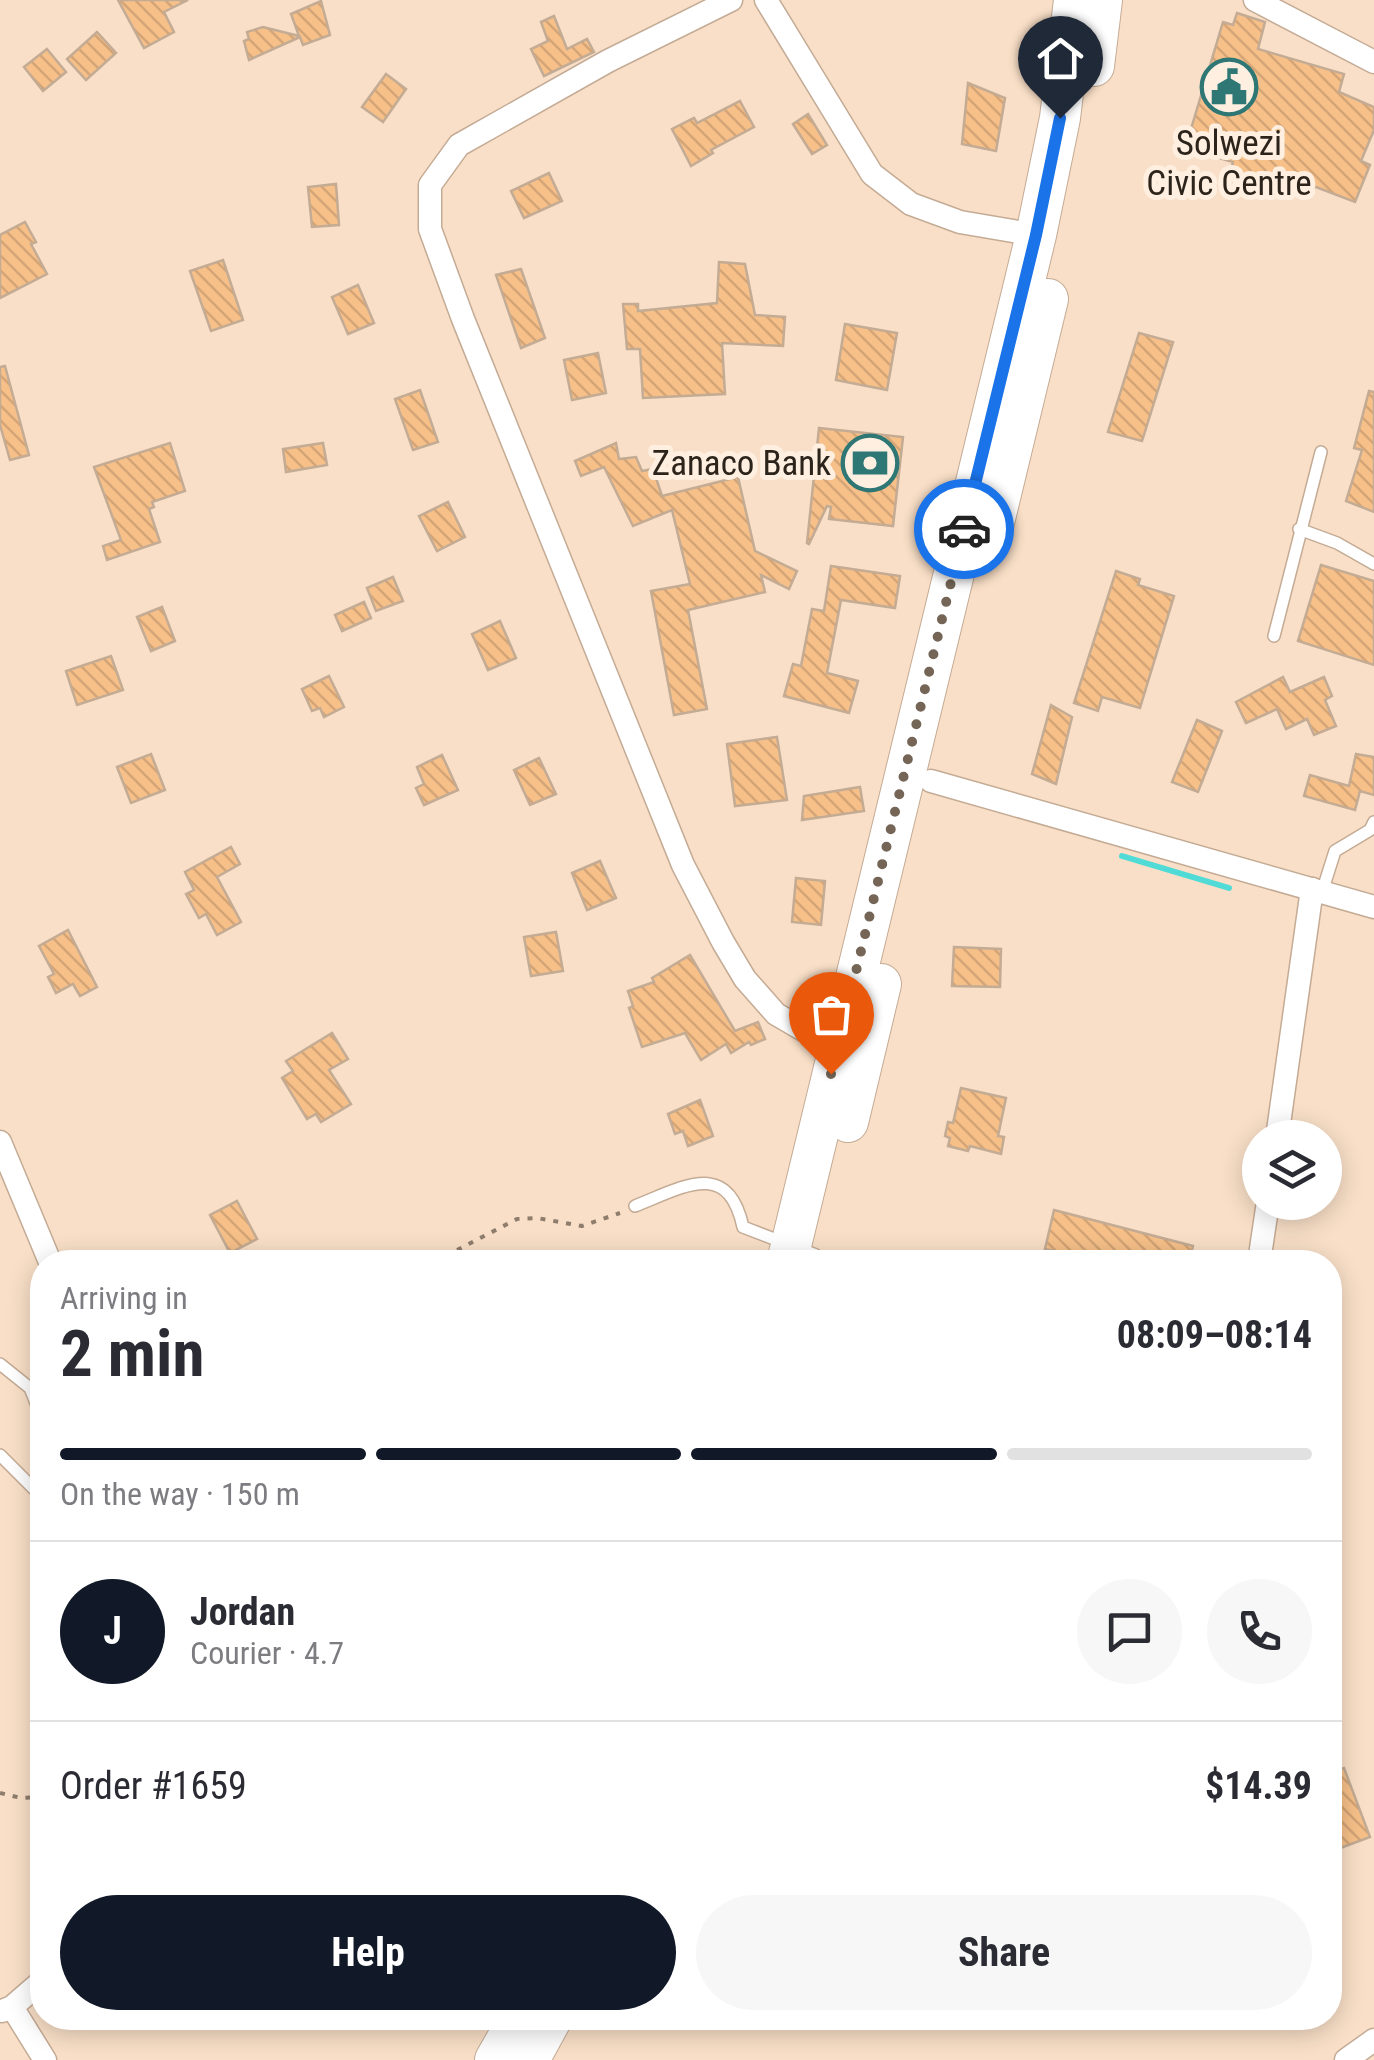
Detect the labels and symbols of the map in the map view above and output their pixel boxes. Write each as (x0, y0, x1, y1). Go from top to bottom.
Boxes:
pin (1018, 16, 1103, 119)
public building icon: Solwezi Civic Centre (1199, 57, 1259, 117)
place label: Solwezi Civic Centre (1146, 123, 1312, 204)
bank icon: Zanaco Bank (840, 433, 900, 493)
place label: Zanaco Bank (652, 443, 831, 484)
courier (914, 479, 1014, 579)
pin (789, 972, 874, 1075)

